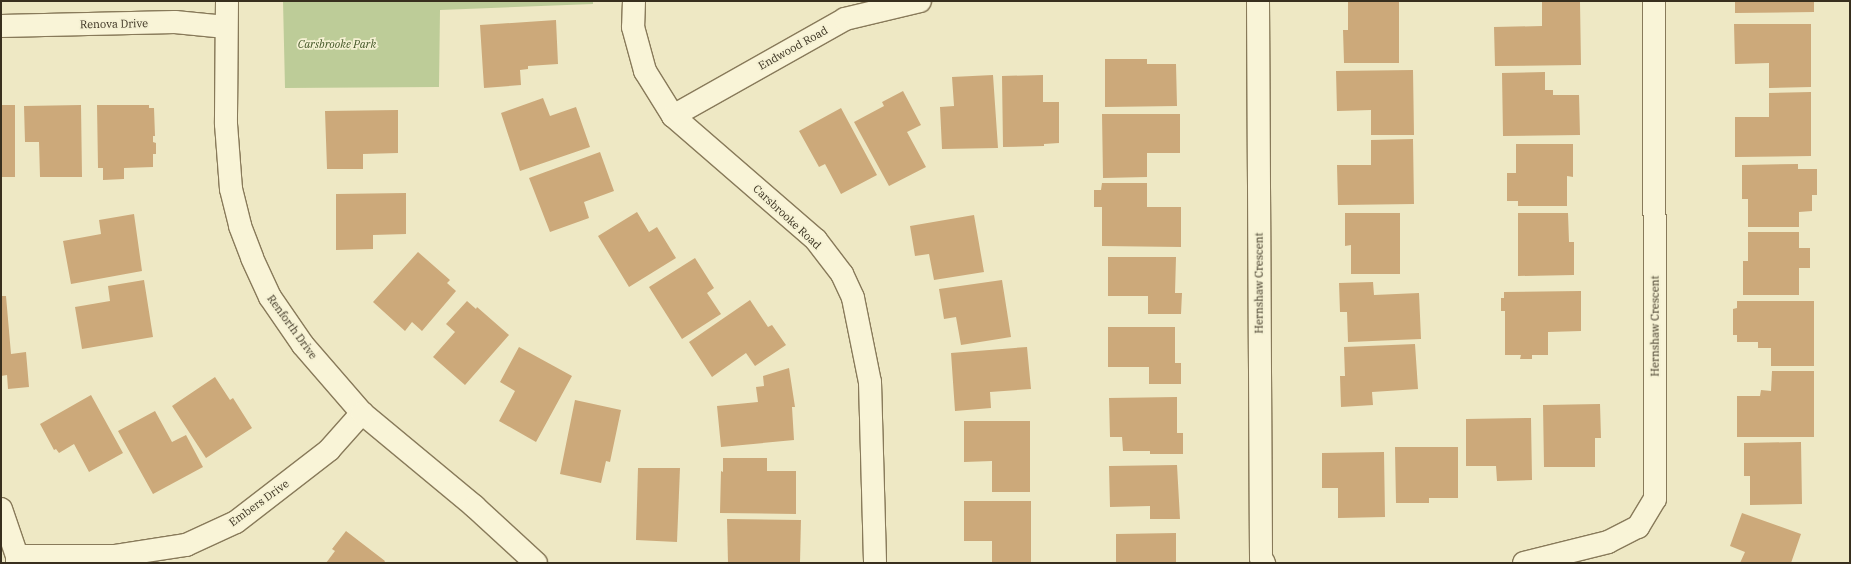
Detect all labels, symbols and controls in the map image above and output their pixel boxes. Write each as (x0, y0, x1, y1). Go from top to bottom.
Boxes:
street label: Renova Drive (80, 17, 148, 31)
street label: Endwood Road (756, 23, 830, 73)
park label: Carsbrooke Park (298, 37, 376, 51)
street label: Carsbrooke Road (750, 182, 824, 252)
street label: Hernshaw Crescent (1252, 232, 1266, 334)
street label: Hernshaw Crescent (1648, 275, 1662, 377)
street label: Renforth Drive (264, 292, 320, 362)
street label: Embers Drive (227, 477, 291, 529)

